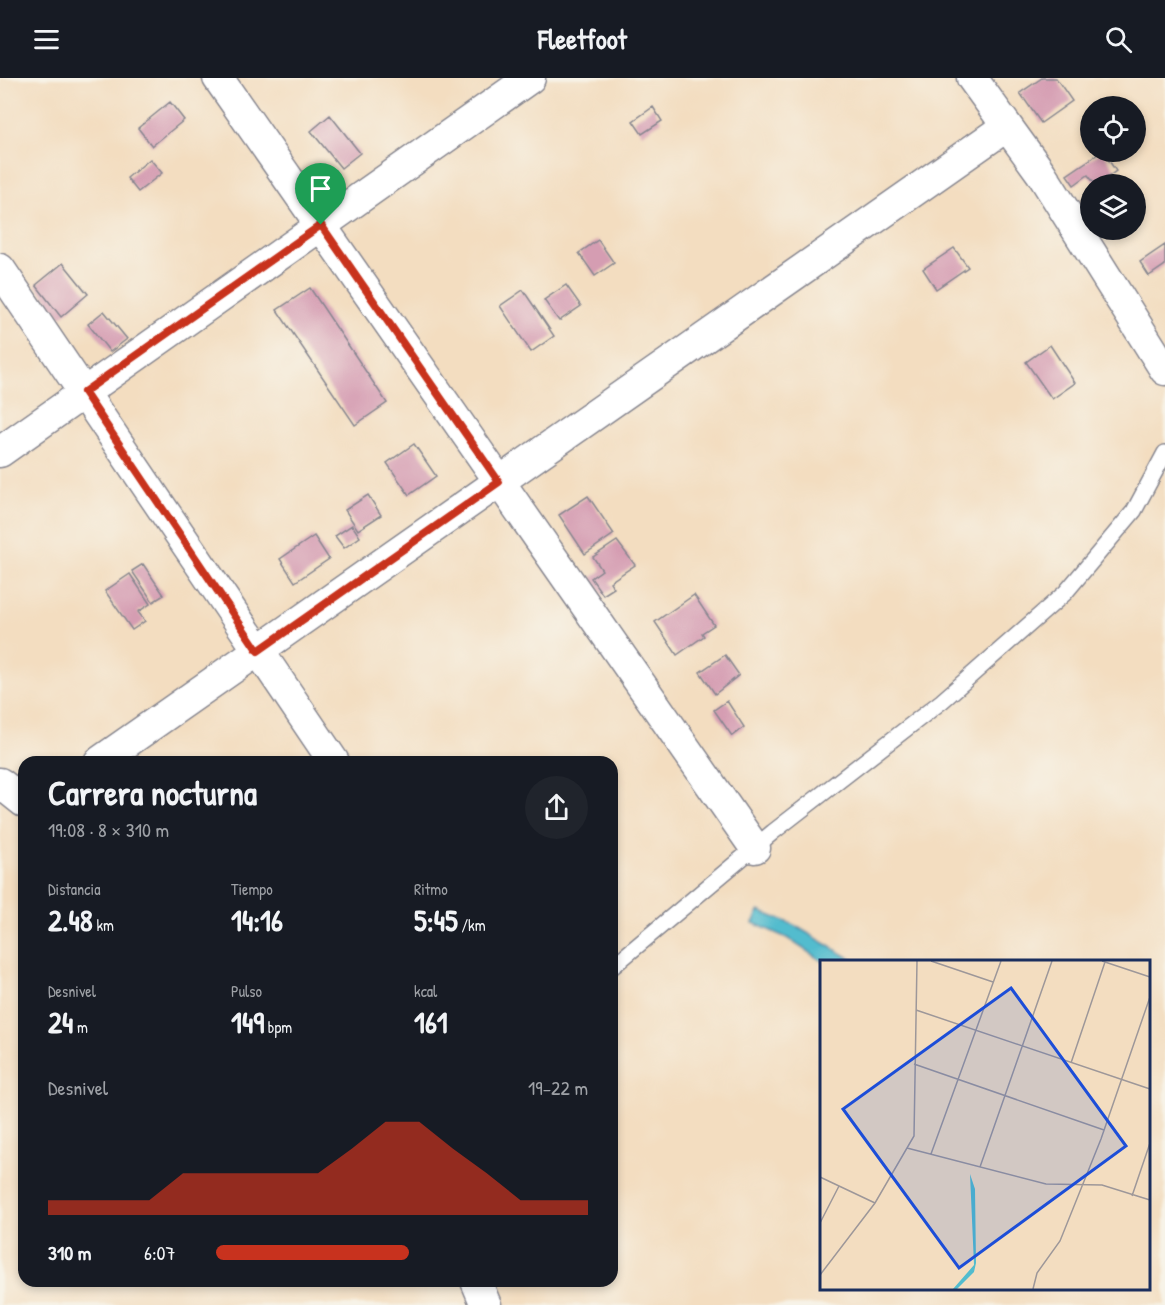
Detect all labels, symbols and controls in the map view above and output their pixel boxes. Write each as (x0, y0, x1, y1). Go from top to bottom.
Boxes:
text: Fleetfoot (538, 21, 627, 57)
icon: menu (30, 23, 63, 56)
icon: search (1102, 23, 1135, 56)
map controls (1080, 96, 1146, 240)
button: locate (1080, 96, 1146, 162)
pin (295, 163, 346, 225)
icon: arrive (304, 172, 337, 205)
button: layers (1080, 174, 1146, 240)
text: Carrera nocturna (48, 771, 257, 815)
button: share (525, 776, 588, 839)
text: 19:08 · 8 × 310 m (48, 816, 169, 843)
text: Distancia (48, 878, 100, 900)
text: Tiempo (231, 878, 273, 900)
text: Ritmo (414, 878, 448, 900)
text: 2.48 (48, 900, 93, 940)
text: 14:16 (231, 900, 283, 940)
text: 5:45 (414, 900, 458, 940)
text: km (93, 914, 114, 936)
text: /km (458, 914, 486, 936)
inset map (820, 960, 1150, 1290)
text: Desnivel (48, 980, 96, 1002)
text: Pulso (231, 980, 262, 1002)
text: kcal (414, 980, 437, 1002)
text: 24 (48, 1002, 73, 1042)
text: 149 (231, 1002, 264, 1042)
text: 161 (414, 1002, 448, 1042)
text: m (73, 1016, 88, 1038)
text: bpm (264, 1016, 292, 1038)
text: Desnivel (48, 1074, 108, 1101)
text: 19–22 m (528, 1074, 588, 1101)
text: 310 m (48, 1239, 91, 1266)
text: 6:07 (144, 1239, 175, 1266)

